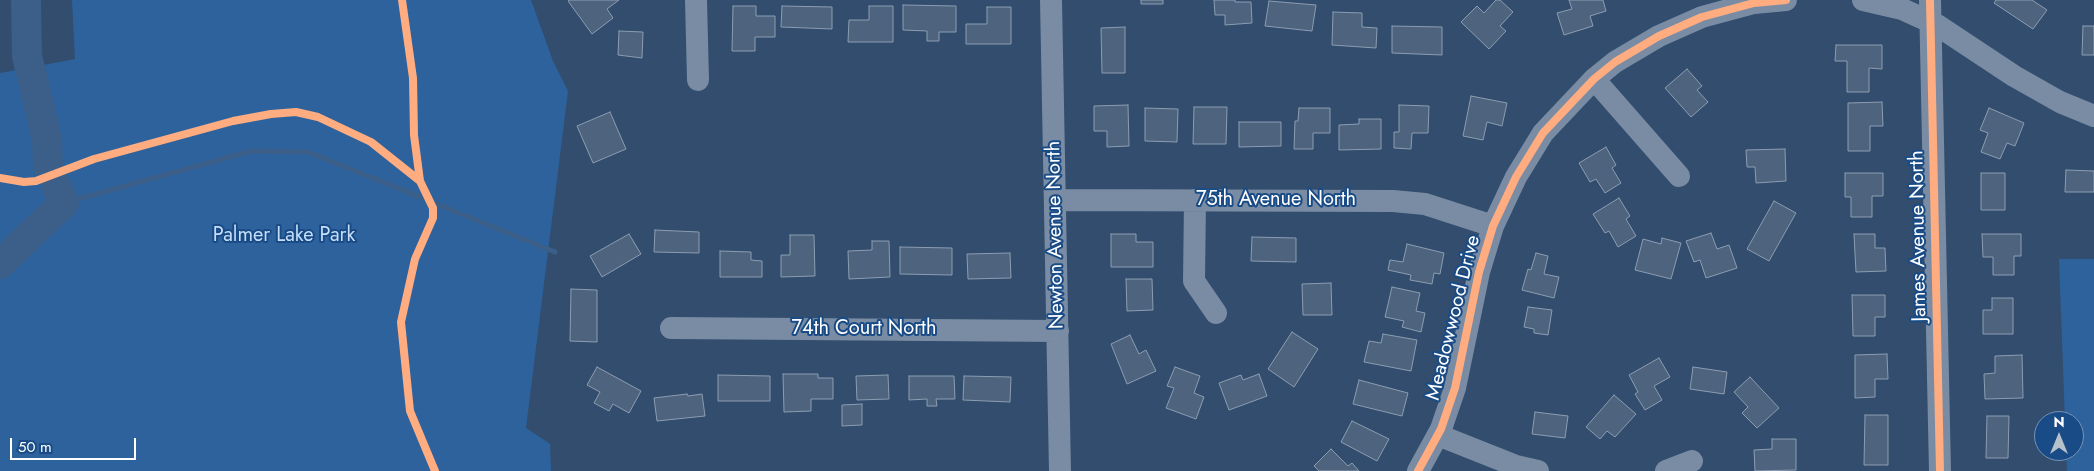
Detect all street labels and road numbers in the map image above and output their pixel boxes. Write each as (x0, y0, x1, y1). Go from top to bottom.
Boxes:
street label: Newton Avenue North (1042, 141, 1070, 329)
street label: James Avenue North (1906, 150, 1932, 322)
street label: 75th Avenue North (1196, 188, 1356, 212)
street label: Meadowwood Drive (1422, 233, 1486, 403)
street label: 74th Court North (792, 317, 936, 341)

